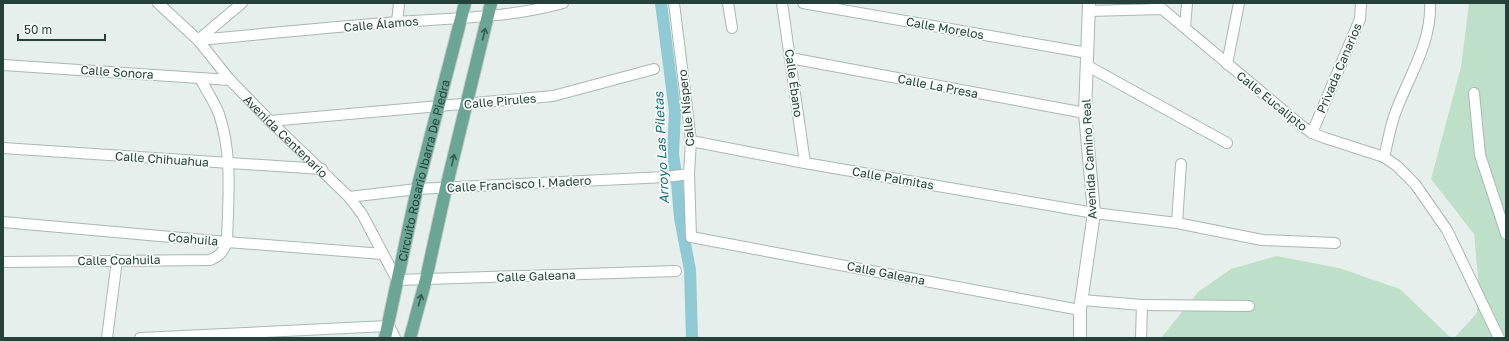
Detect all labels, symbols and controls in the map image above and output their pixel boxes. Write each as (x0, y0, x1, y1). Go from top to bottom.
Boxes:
street label: Calle Álamos (343, 13, 419, 35)
street label: Calle Morelos (905, 14, 985, 42)
scale bar (18, 16, 105, 42)
street label: Privada Canarios (1313, 21, 1365, 115)
text: 50 m (24, 22, 52, 37)
one-way arrow (480, 27, 488, 40)
street label: Calle Ébano (782, 48, 806, 118)
street label: Calle Sonora (80, 62, 154, 82)
street label: Calle Eucalipto (1234, 68, 1310, 134)
street label: Calle Níspero (675, 69, 697, 147)
street label: Calle La Presa (896, 71, 980, 101)
street label: Circuito Rosario Ibarra De Piedra (394, 78, 452, 263)
street label: Calle Pirules (463, 90, 537, 112)
water label: Arroyo Las Piletas (650, 90, 672, 205)
street label: Avenida Centenario (241, 91, 331, 181)
street label: Avenida Camino Real (1078, 98, 1100, 220)
street label: Calle Chihuahua (115, 148, 209, 170)
one-way arrow (450, 154, 457, 167)
street label: Calle Palmitas (851, 163, 935, 193)
street label: Calle Francisco I. Madero (446, 173, 592, 195)
street label: Coahuila (167, 229, 219, 249)
street label: Calle Coahuila (77, 252, 161, 268)
street label: Calle Galeana (846, 258, 926, 288)
street label: Calle Galeana (496, 267, 576, 285)
one-way arrow (417, 294, 425, 307)

